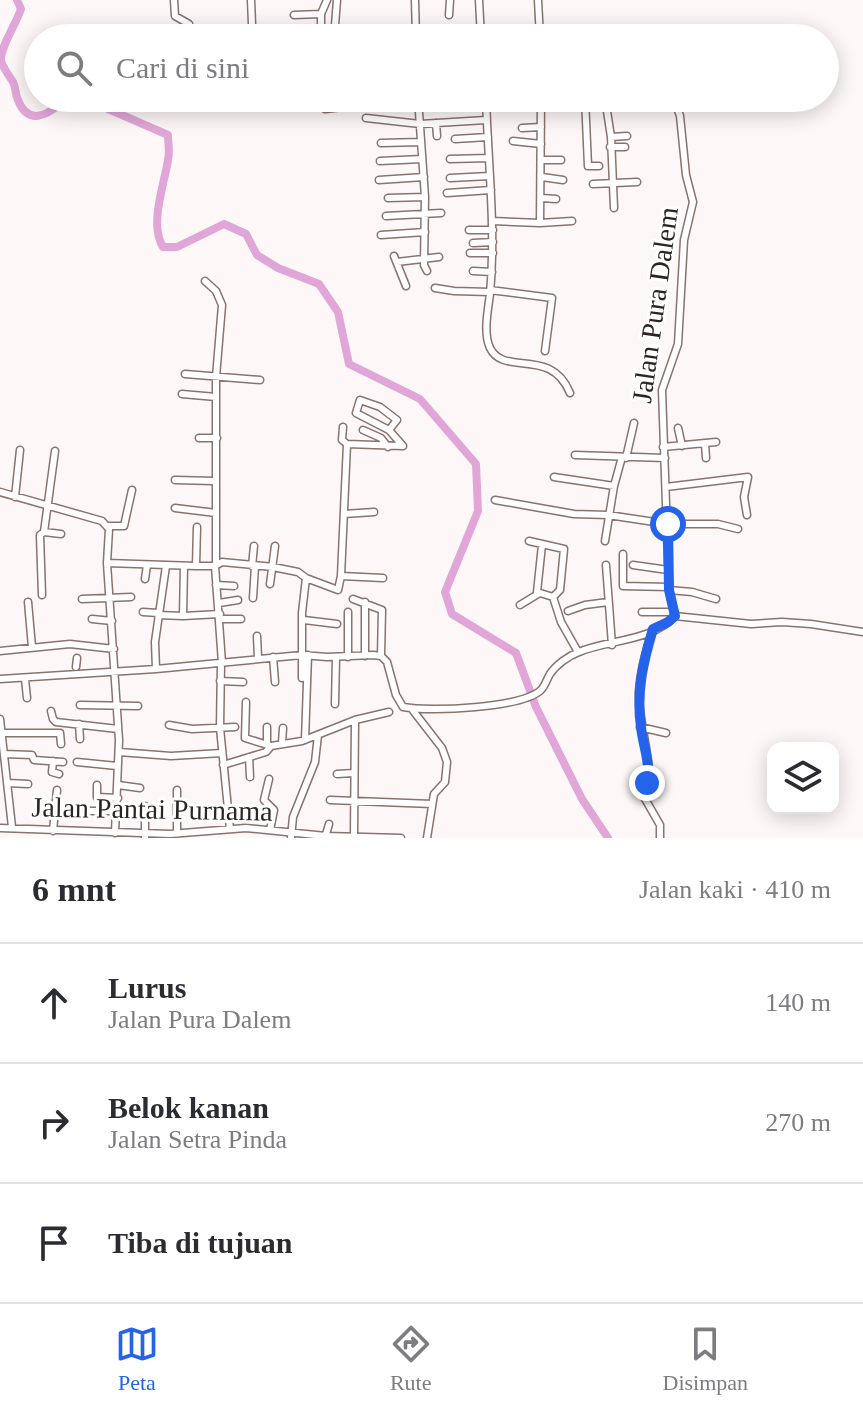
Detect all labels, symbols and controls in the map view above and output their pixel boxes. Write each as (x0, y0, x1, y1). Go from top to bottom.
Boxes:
search box (24, 24, 839, 112)
icon: search (52, 46, 96, 90)
text: Cari di sini (116, 51, 249, 84)
street label: Jalan Pura Dalem (626, 205, 684, 405)
route start (650, 506, 686, 542)
map controls (767, 742, 839, 814)
button: layers (767, 742, 839, 814)
route end (629, 765, 665, 801)
street label: Jalan Pantai Purnama (31, 791, 273, 827)
text: 6 mnt (32, 871, 116, 908)
text: Jalan kaki · 410 m (639, 875, 831, 904)
text: Lurus (108, 971, 186, 1004)
icon: ahead (32, 981, 76, 1025)
text: 140 m (765, 988, 831, 1017)
text: Jalan Pura Dalem (108, 1005, 291, 1034)
text: Belok kanan (108, 1091, 269, 1124)
icon: right (32, 1101, 76, 1145)
text: 270 m (765, 1108, 831, 1137)
text: Jalan Setra Pinda (108, 1125, 287, 1154)
icon: arrive (32, 1221, 76, 1265)
text: Tiba di tujuan (108, 1226, 293, 1259)
tab: Peta (115, 1322, 159, 1396)
tab: Rute (389, 1322, 433, 1396)
tab: Disimpan (663, 1322, 748, 1396)

